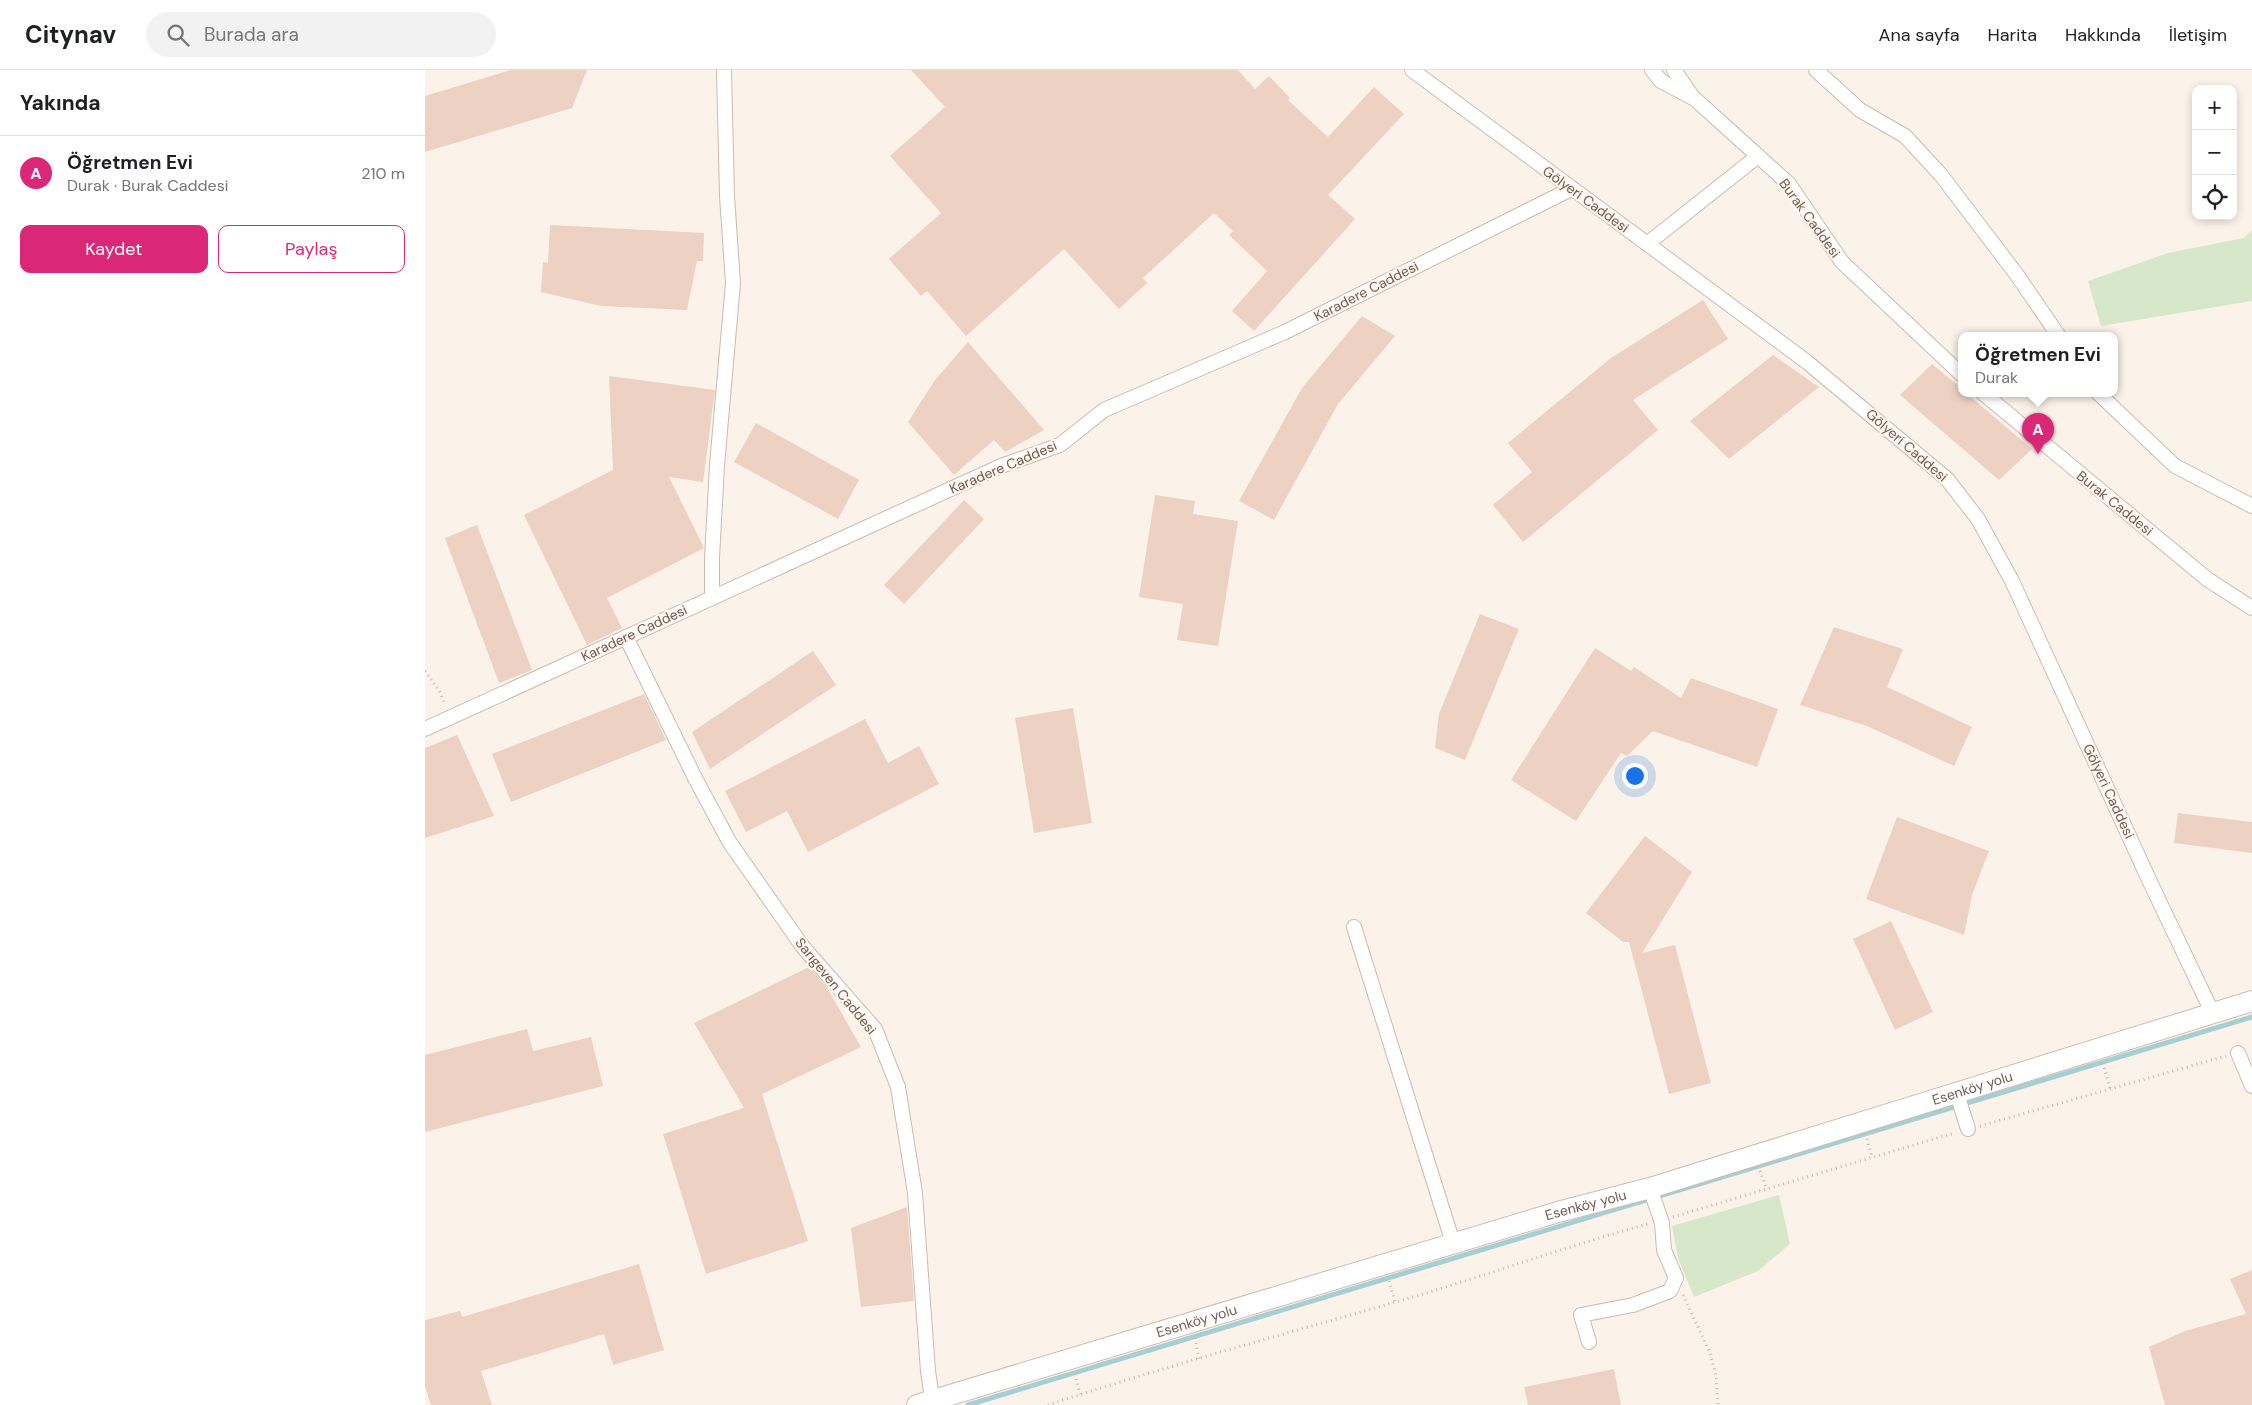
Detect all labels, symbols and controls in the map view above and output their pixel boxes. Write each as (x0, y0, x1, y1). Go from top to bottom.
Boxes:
search box (146, 12, 496, 57)
text: Citynav (25, 19, 116, 50)
icon: search (164, 21, 192, 49)
text: Burada ara (204, 22, 299, 47)
text: Ana sayfa (1879, 23, 1959, 47)
text: Harita (1987, 23, 2037, 47)
text: Hakkında (2065, 23, 2141, 47)
text: İletişim (2169, 23, 2227, 47)
map controls (2192, 85, 2237, 220)
button: + (2192, 85, 2237, 130)
text: Yakında (20, 89, 101, 117)
button: − (2192, 130, 2237, 175)
text: Öğretmen Evi (67, 150, 193, 175)
street label: Gölyeri Caddesi (1539, 162, 1633, 236)
text: A (30, 163, 42, 184)
text: 210 m (361, 163, 405, 184)
text: Durak · Burak Caddesi (67, 175, 228, 196)
street label: Burak Caddesi (1775, 175, 1845, 261)
button: locate (2192, 175, 2237, 220)
button: Kaydet (20, 225, 208, 273)
button: Paylaş (218, 225, 405, 273)
street label: Karadere Caddesi (1311, 257, 1421, 325)
popup (1958, 332, 2118, 397)
text: Öğretmen Evi (1975, 342, 2101, 367)
text: Durak (1975, 367, 2018, 388)
street label: Gölyeri Caddesi (1862, 405, 1952, 485)
pin: A (2022, 413, 2054, 454)
street label: Karadere Caddesi (947, 436, 1059, 498)
street label: Burak Caddesi (2073, 467, 2157, 539)
street label: Karadere Caddesi (578, 601, 690, 665)
street label: Gölyeri Caddesi (2079, 741, 2139, 841)
your location (1622, 763, 1648, 789)
street label: Sarıgeven Caddesi (791, 934, 881, 1038)
street label: Esenköy yolu (1930, 1067, 2015, 1109)
street label: Esenköy yolu (1543, 1186, 1628, 1224)
street label: Esenköy yolu (1154, 1300, 1239, 1341)

